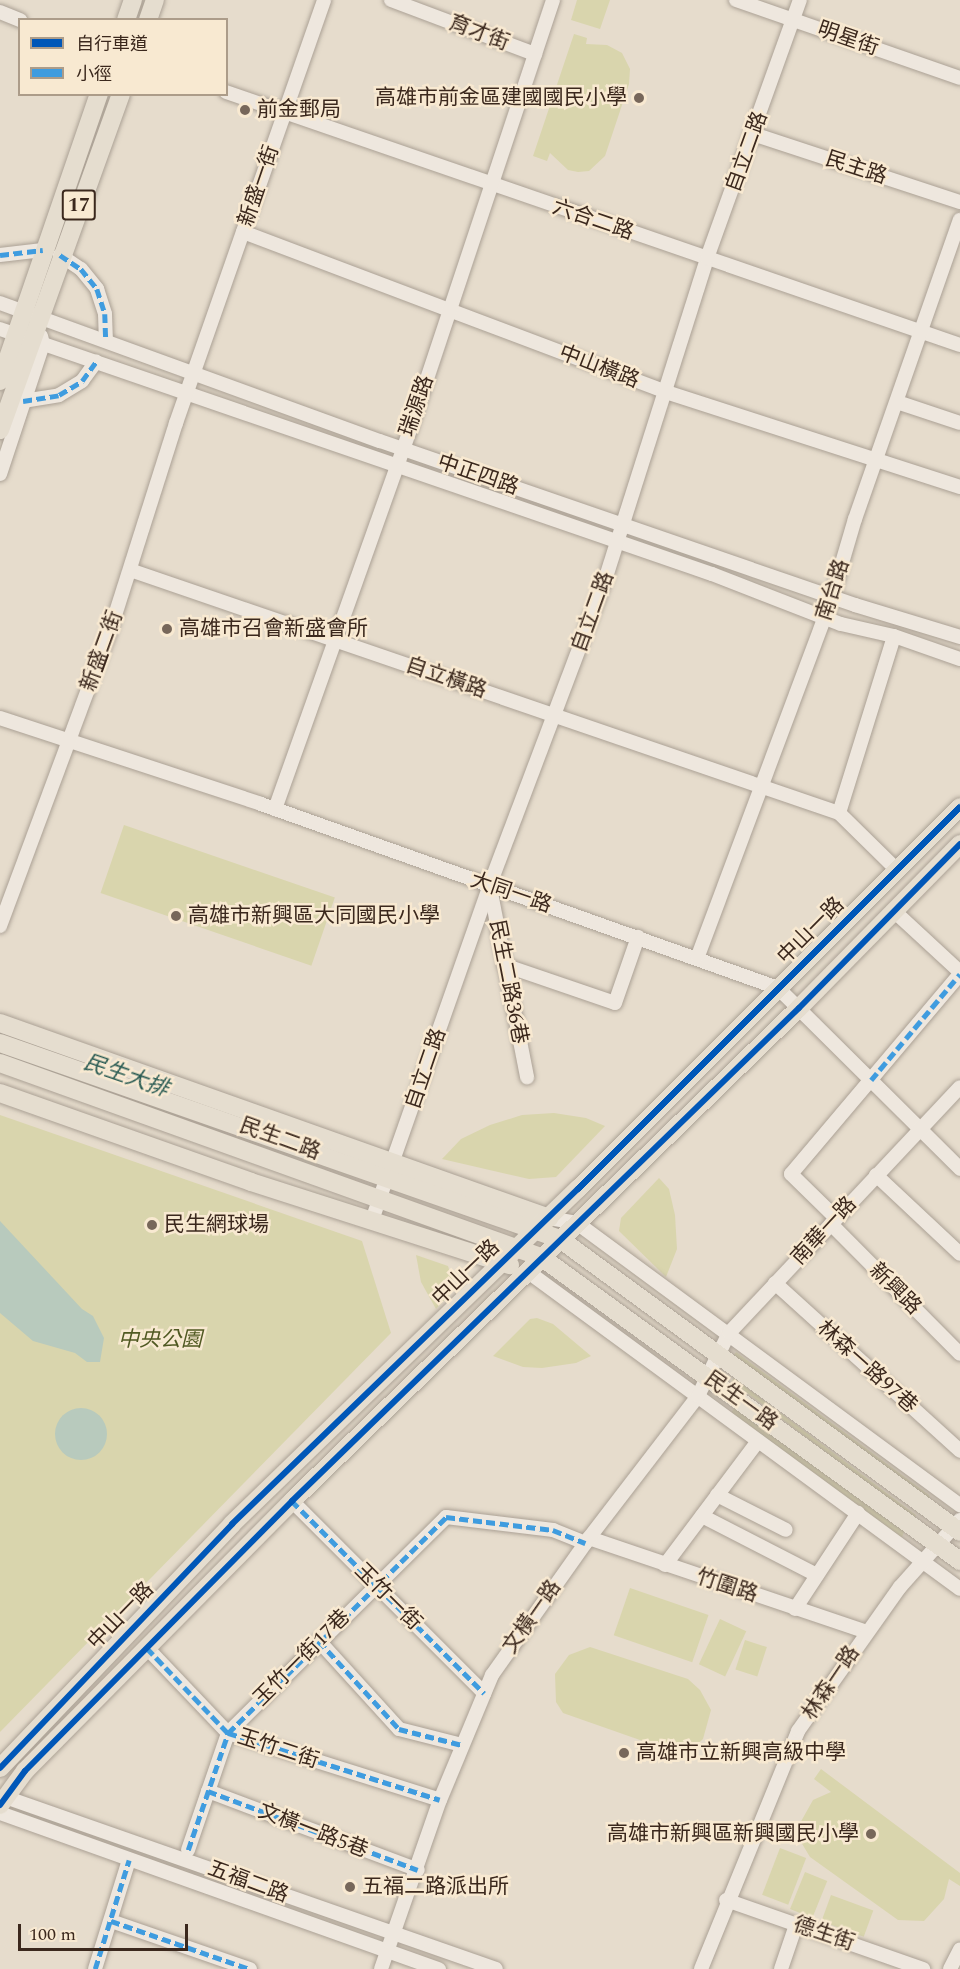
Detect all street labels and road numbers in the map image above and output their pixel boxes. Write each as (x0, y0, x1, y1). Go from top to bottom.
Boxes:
street label: 育才街 (445, 10, 513, 56)
street label: 明星街 (814, 17, 882, 61)
street label: 自立二路 (721, 108, 773, 196)
street label: 新盛一街 (233, 142, 285, 230)
street label: 民主路 (822, 146, 890, 190)
road number: 17 (61, 188, 97, 222)
street label: 六合二路 (549, 194, 637, 246)
street label: 中山橫路 (555, 340, 643, 394)
street label: 瑞源路 (395, 372, 439, 440)
street label: 中正四路 (434, 449, 522, 501)
street label: 南台路 (811, 556, 855, 624)
street label: 自立二路 (567, 568, 619, 656)
street label: 新盛二街 (76, 607, 128, 695)
street label: 自立橫路 (402, 652, 490, 704)
street label: 大同一路 (467, 867, 555, 919)
street label: 中山一路 (772, 892, 850, 970)
street label: 民生二路36巷 (484, 918, 532, 1046)
street label: 自立二路 (400, 1025, 452, 1113)
street label: 民生二路 (236, 1113, 324, 1165)
street label: 南華一路 (786, 1192, 862, 1270)
street label: 中山一路 (427, 1235, 505, 1311)
street label: 新興路 (864, 1258, 926, 1320)
street label: 林森一路97巷 (812, 1315, 922, 1419)
street label: 民生一路 (700, 1366, 782, 1436)
street label: 玉竹一街 (349, 1558, 427, 1636)
street label: 竹圍路 (693, 1564, 761, 1608)
street label: 文橫一路 (498, 1575, 566, 1659)
street label: 中山一路 (83, 1577, 159, 1655)
street label: 玉竹一街17巷 (249, 1605, 355, 1711)
street label: 林森一路 (797, 1641, 865, 1725)
street label: 玉竹二街 (234, 1724, 322, 1774)
street label: 文橫一路5巷 (255, 1799, 371, 1863)
street label: 五福二路 (204, 1856, 292, 1908)
street label: 德生街 (790, 1912, 858, 1956)

